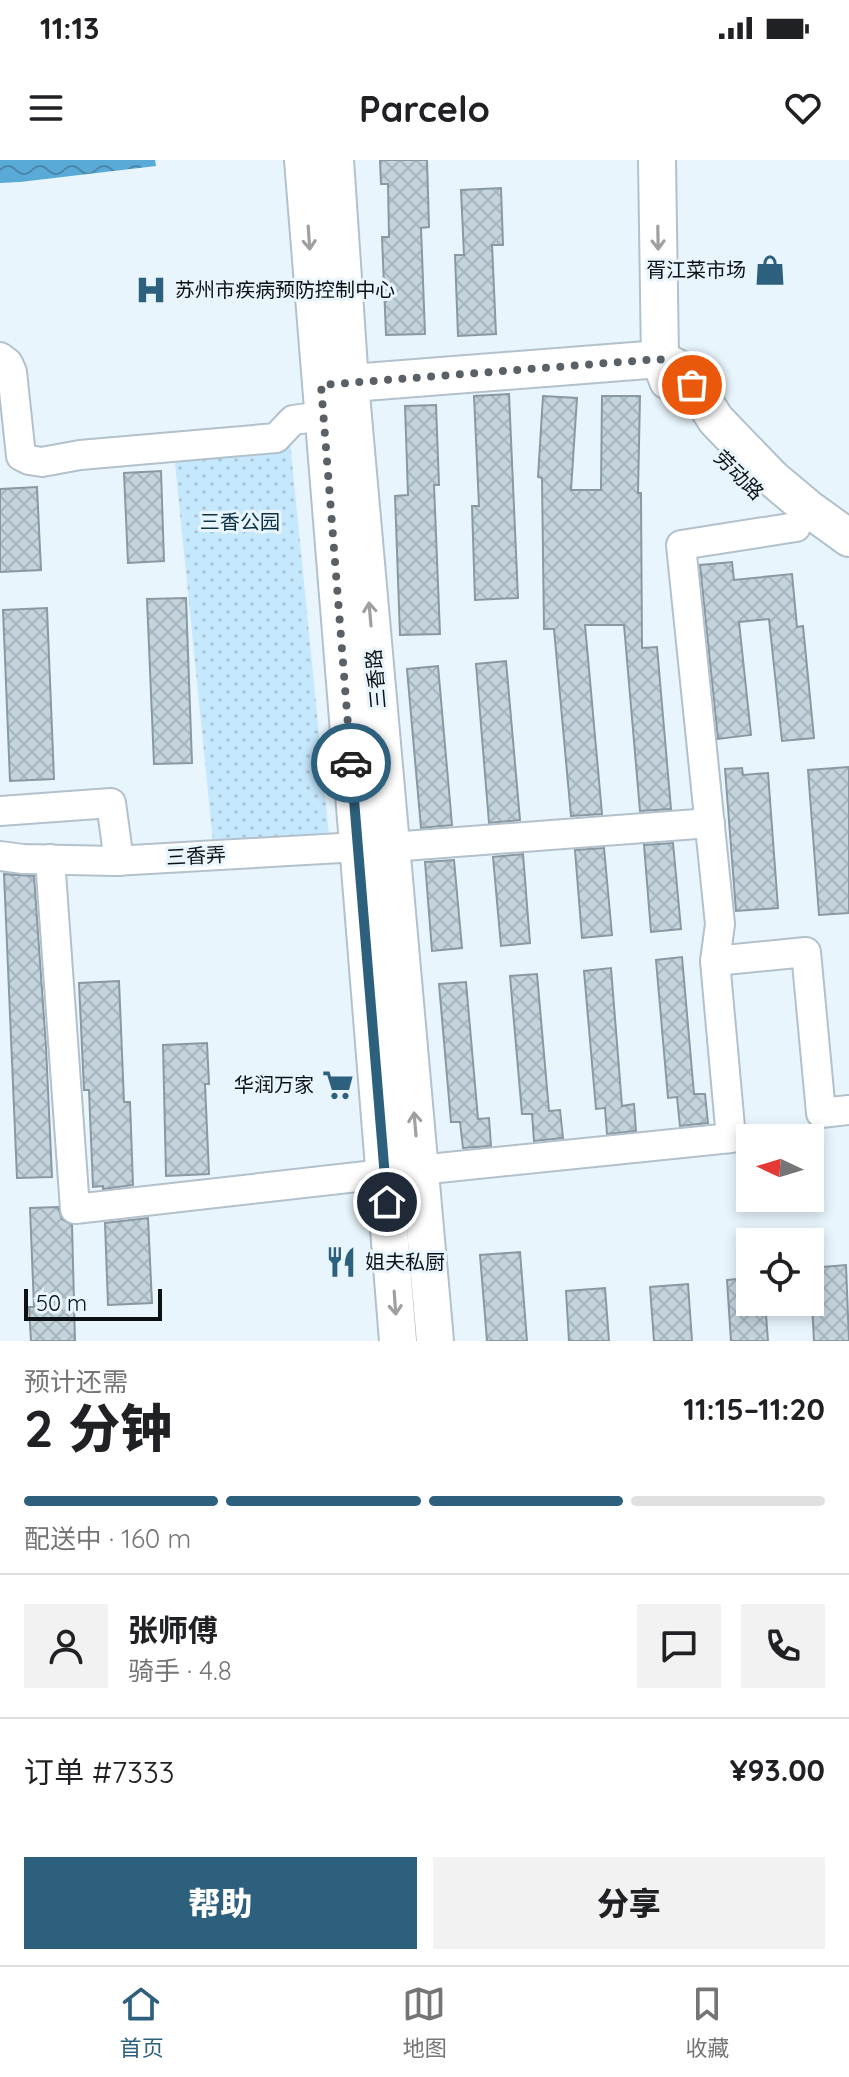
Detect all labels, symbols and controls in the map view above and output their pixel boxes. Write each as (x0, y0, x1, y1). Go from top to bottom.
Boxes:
text: 11:13 (40, 9, 99, 47)
icon: menu (24, 86, 68, 130)
text: Parcelo (359, 86, 490, 131)
icon: heart (781, 86, 825, 130)
one-way arrow (302, 224, 317, 251)
one-way arrow (650, 224, 666, 251)
shop icon: 胥江菜市场 (753, 253, 787, 287)
place label: 胥江菜市场 (646, 257, 746, 282)
hospital icon: 苏州市疾病预防控制中心 (134, 273, 168, 307)
place label: 苏州市疾病预防控制中心 (175, 277, 395, 302)
pin (658, 351, 726, 419)
icon: bag (670, 363, 714, 407)
street label: 劳动路 (709, 445, 769, 505)
park label: 三香公园 (200, 509, 280, 534)
one-way arrow (363, 601, 378, 628)
street label: 三香路 (360, 648, 391, 710)
courier (311, 723, 391, 803)
icon: car (329, 741, 373, 785)
street label: 三香弄 (165, 841, 227, 870)
supermarket icon: 华润万家 (321, 1068, 355, 1102)
place label: 华润万家 (234, 1072, 314, 1097)
one-way arrow (407, 1111, 422, 1138)
north arrow (736, 1124, 824, 1212)
map controls (736, 1124, 824, 1316)
pin (353, 1168, 421, 1236)
icon: home (365, 1180, 409, 1224)
button: locate (736, 1228, 824, 1316)
restaurant icon: 姐夫私厨 (324, 1245, 358, 1279)
place label: 姐夫私厨 (365, 1249, 445, 1274)
scale bar (24, 1285, 162, 1321)
text: 50 m (36, 1289, 87, 1317)
one-way arrow (388, 1289, 403, 1316)
text: 预计还需 (24, 1365, 128, 1398)
text: 11:15–11:20 (683, 1390, 825, 1428)
text: 2 分钟 (24, 1395, 172, 1460)
text: 配送中 · 160 m (24, 1522, 191, 1555)
button: person (24, 1604, 108, 1688)
button: chat (637, 1604, 721, 1688)
button: phone (741, 1604, 825, 1688)
text: 张师傅 (128, 1611, 218, 1649)
text: 骑手 · 4.8 (128, 1654, 232, 1687)
text: ¥93.00 (730, 1751, 825, 1789)
text: 订单 #7333 (24, 1753, 174, 1791)
button: 帮助 (24, 1857, 417, 1949)
button: 分享 (433, 1857, 825, 1949)
tab: 首页 (119, 1982, 164, 2062)
tab: 地图 (402, 1982, 447, 2062)
tab: 收藏 (685, 1982, 730, 2062)

